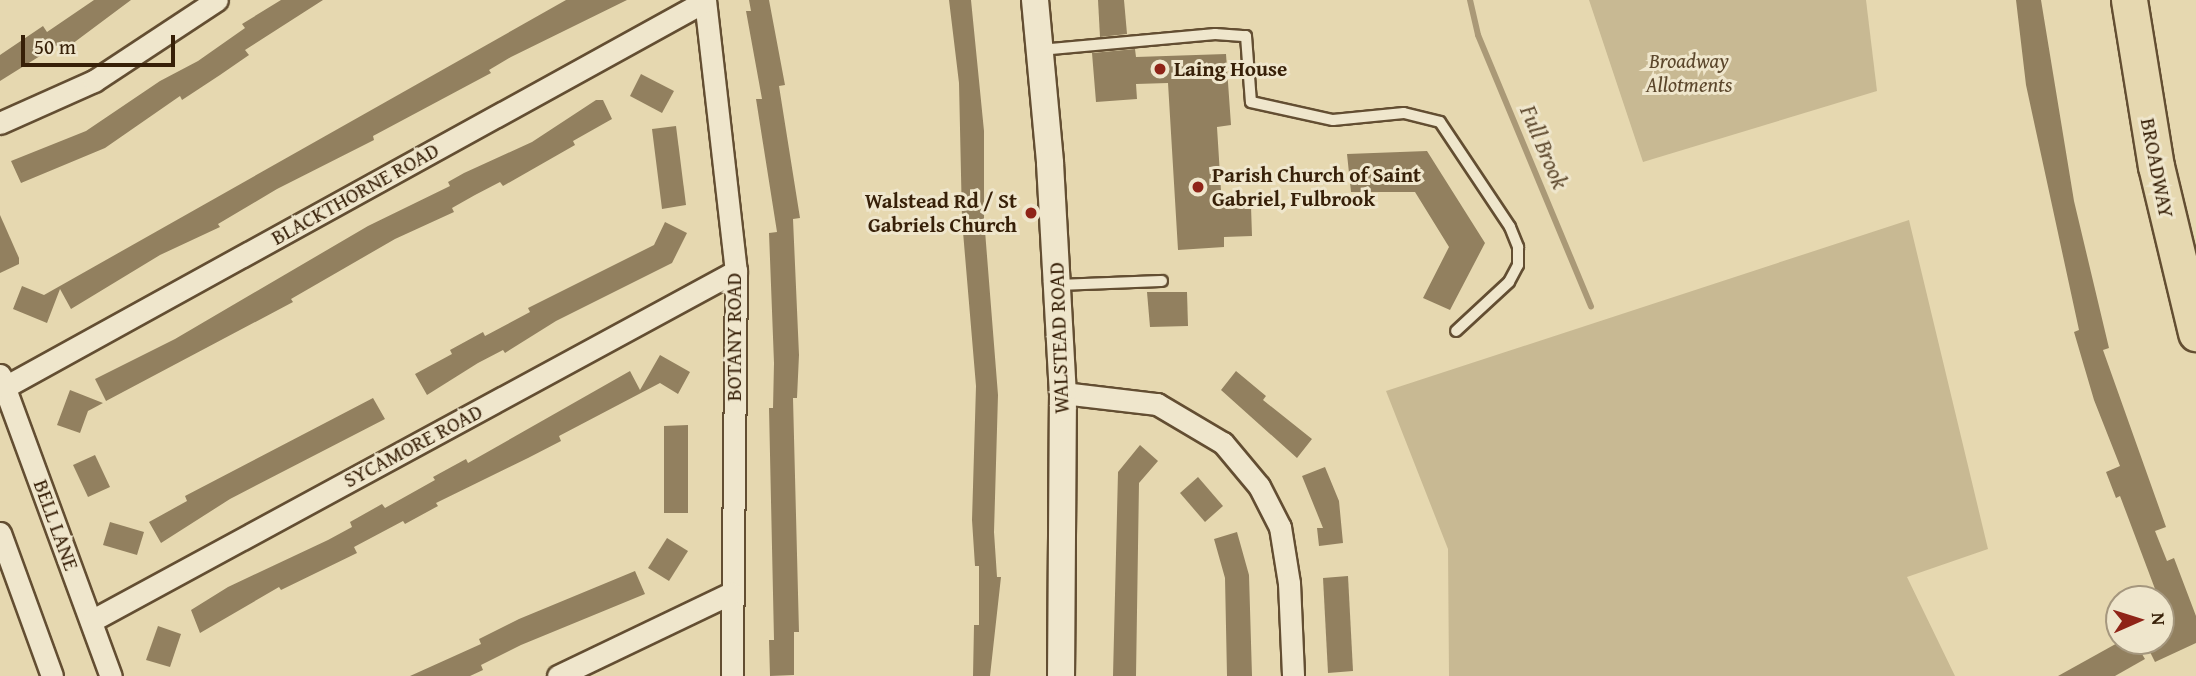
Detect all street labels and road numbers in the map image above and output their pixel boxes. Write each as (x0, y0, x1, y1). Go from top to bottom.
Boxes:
street label: BROADWAY (2135, 116, 2179, 220)
street label: BLACKTHORNE ROAD (267, 137, 443, 251)
street label: WALSTEAD ROAD (1044, 262, 1074, 414)
street label: BOTANY ROAD (721, 273, 747, 401)
street label: SYCAMORE ROAD (339, 399, 487, 493)
street label: BELL LANE (28, 476, 84, 574)

